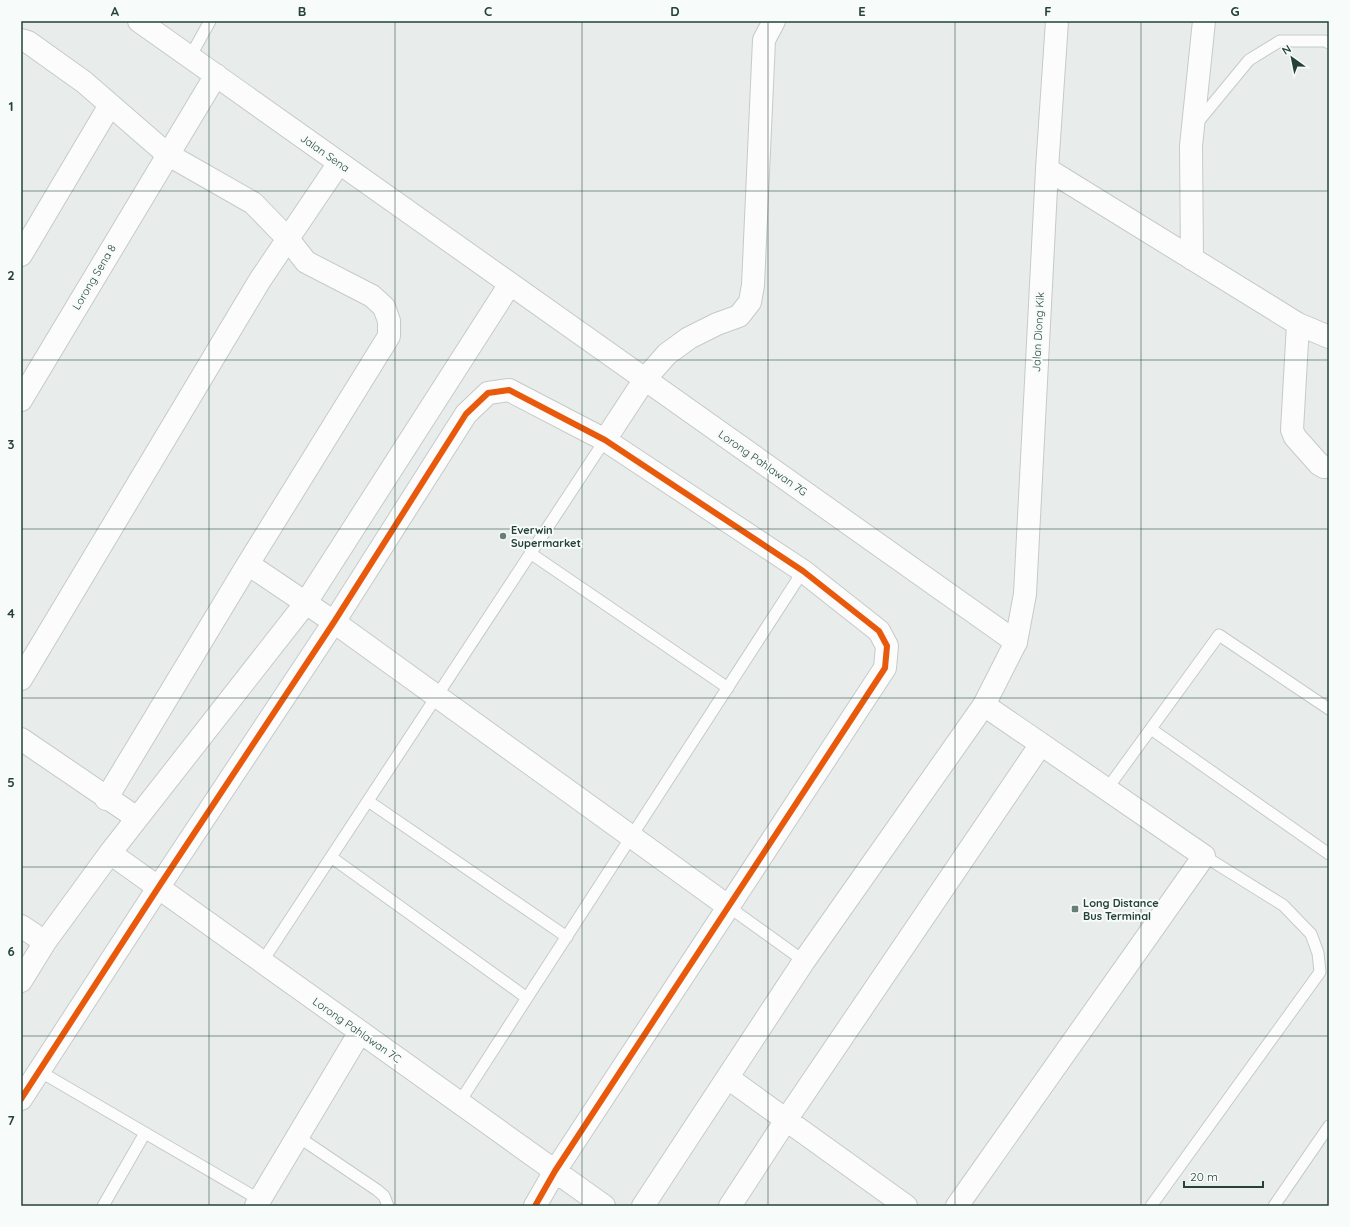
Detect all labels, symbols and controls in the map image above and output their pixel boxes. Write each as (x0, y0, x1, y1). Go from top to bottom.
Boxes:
text: A (111, 3, 120, 19)
text: B (298, 3, 306, 19)
text: C (484, 3, 492, 19)
text: D (670, 3, 680, 19)
text: E (858, 3, 866, 19)
text: F (1044, 3, 1052, 19)
text: G (1230, 3, 1240, 19)
north arrow (1272, 38, 1312, 78)
text: N (1279, 42, 1294, 58)
text: 1 (8, 98, 14, 114)
street label: Jalan Sena (298, 131, 352, 175)
street label: Lorong Sena 8 (69, 242, 119, 312)
text: 2 (7, 267, 15, 283)
street label: Jalan Diong Kik (1029, 291, 1047, 372)
street label: Lorong Pahlawan 7G (716, 427, 810, 499)
text: 3 (8, 436, 15, 452)
place label: Everwin Supermarket (511, 523, 581, 550)
marker: Everwin Supermarket (498, 531, 508, 541)
text: 4 (7, 605, 15, 621)
text: 5 (7, 774, 15, 790)
place label: Long Distance Bus Terminal (1083, 896, 1159, 923)
marker: Long Distance Bus Terminal (1070, 904, 1080, 914)
text: 6 (7, 943, 15, 959)
street label: Lorong Pahlawan 7C (310, 994, 404, 1066)
text: 7 (7, 1112, 15, 1128)
scale bar (1184, 1163, 1263, 1189)
text: 20 m (1190, 1169, 1218, 1184)

